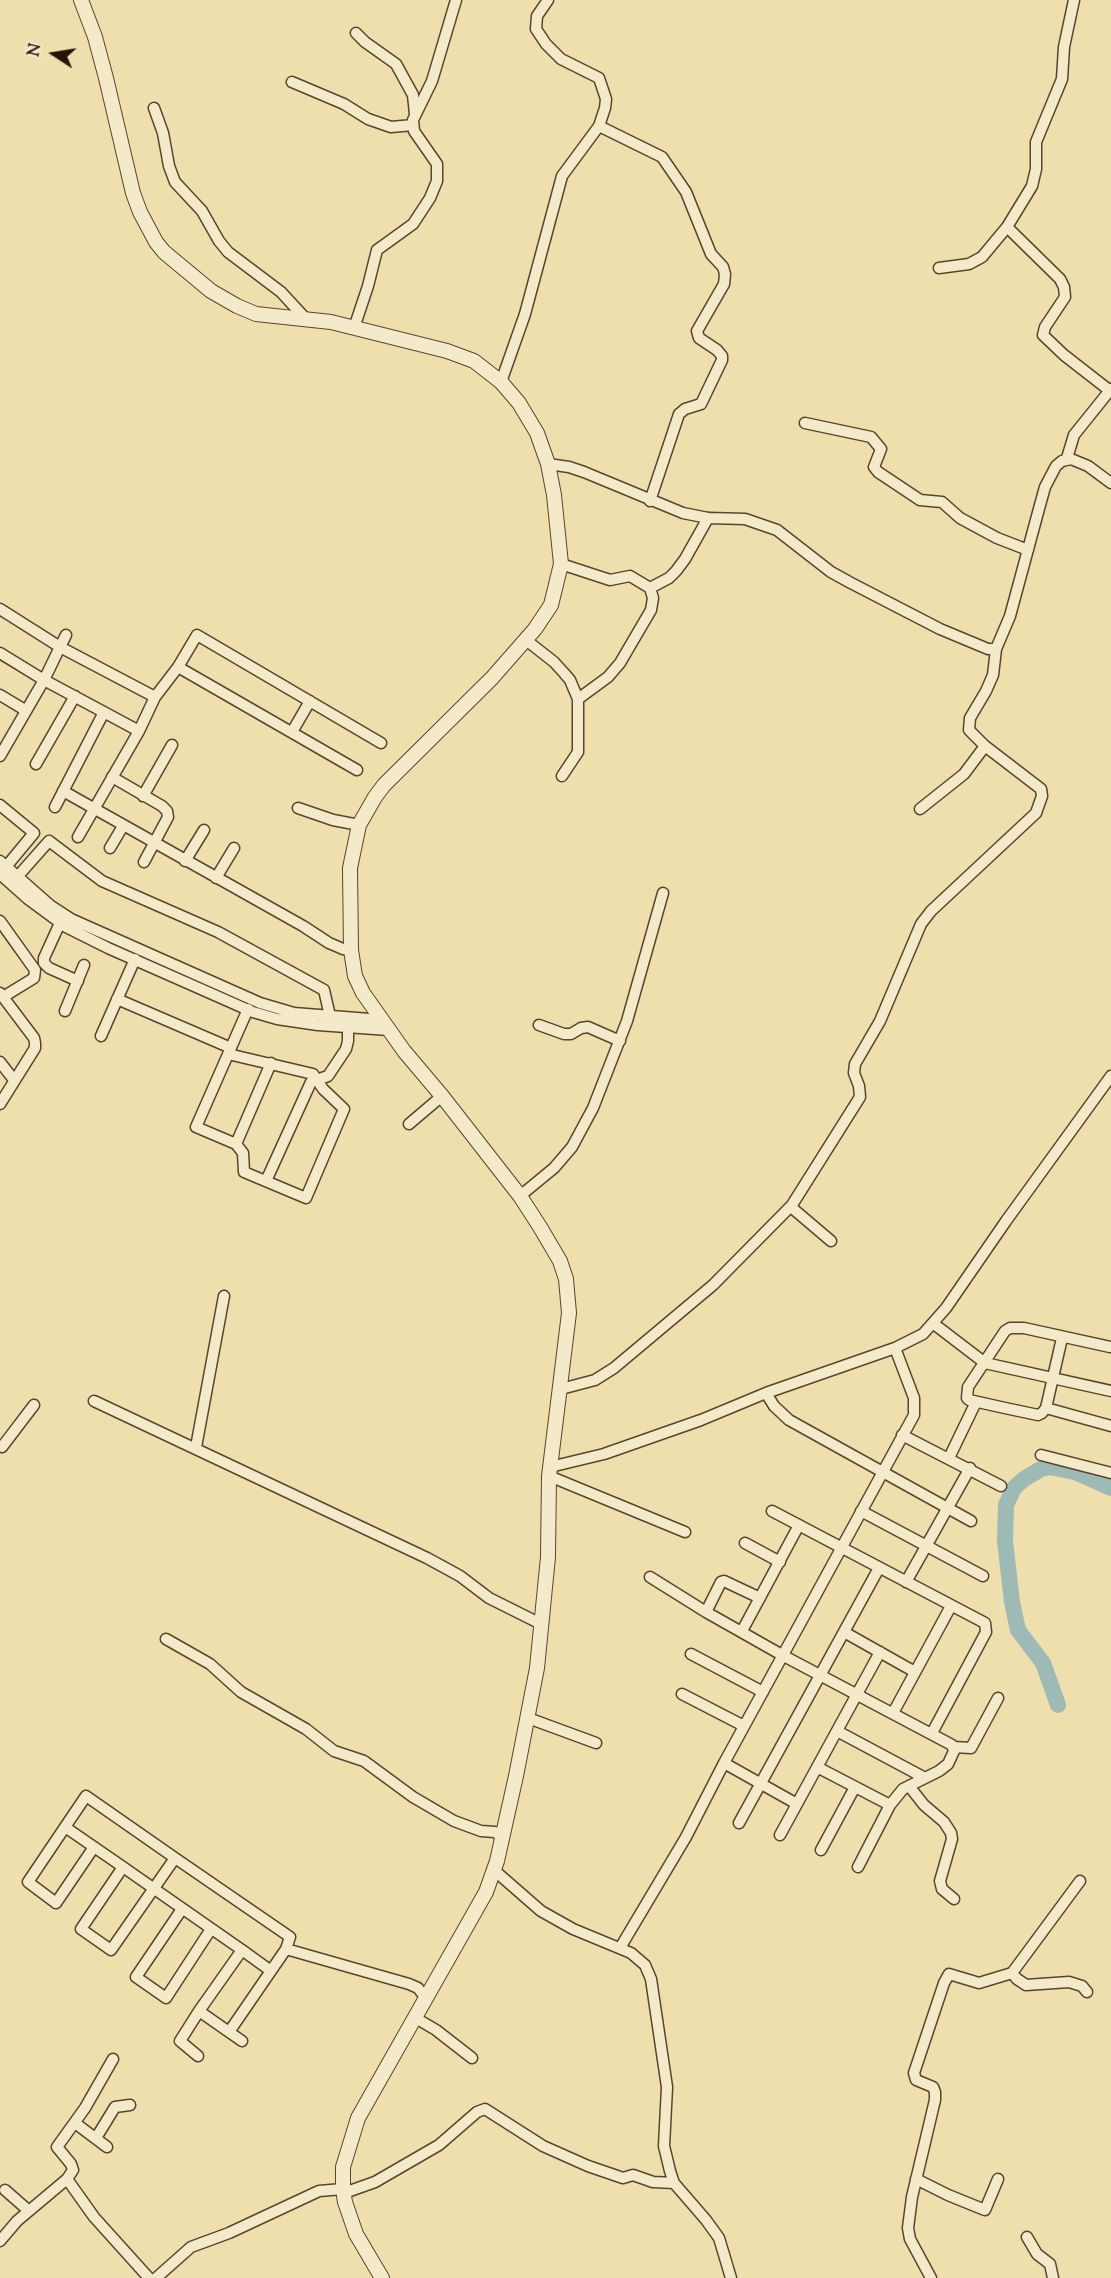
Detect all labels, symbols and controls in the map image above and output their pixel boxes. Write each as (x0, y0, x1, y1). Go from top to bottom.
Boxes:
north arrow (24, 24, 84, 84)
text: N (23, 42, 48, 59)

